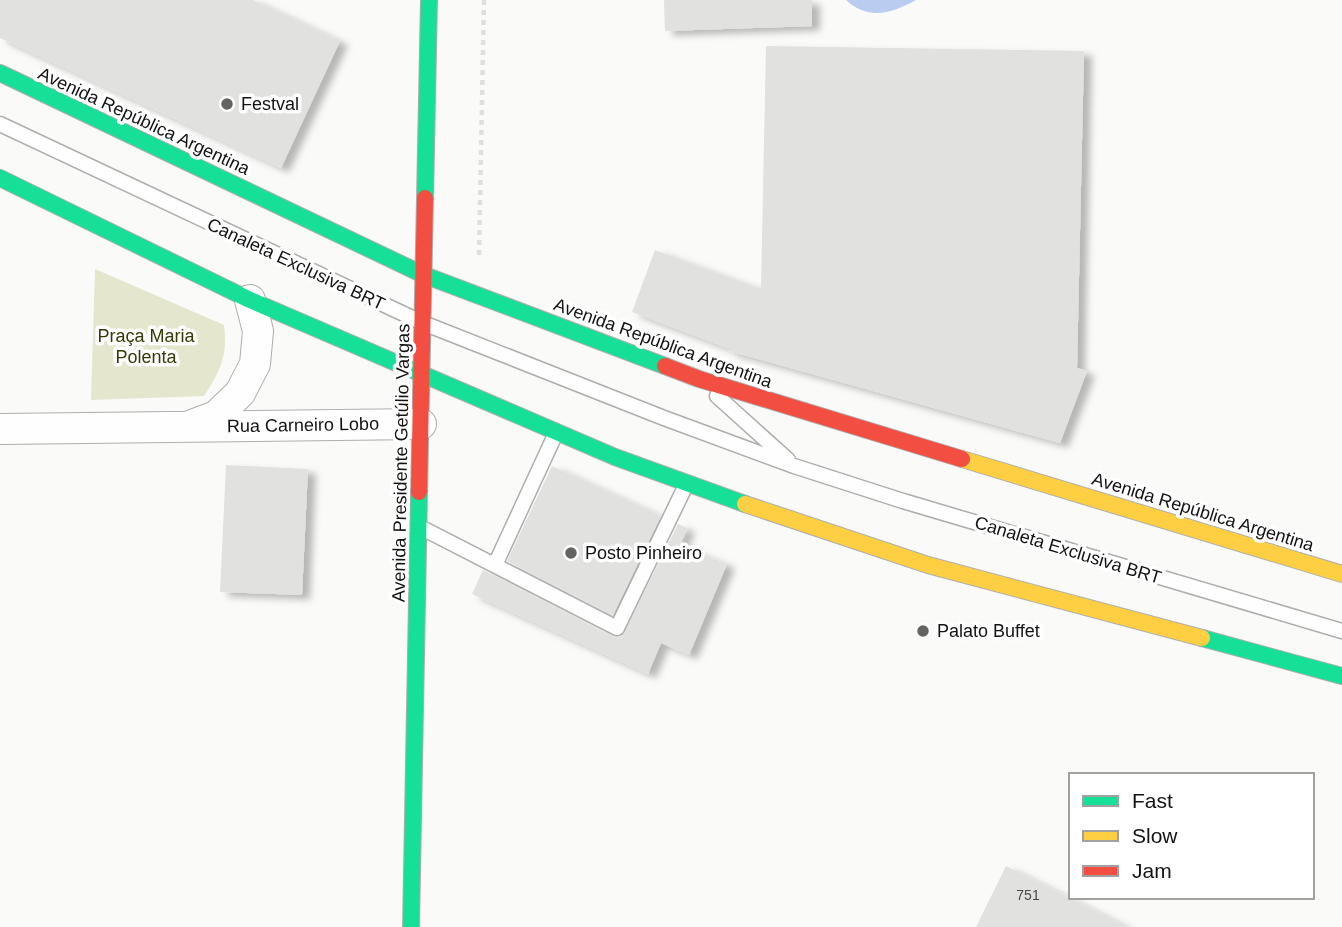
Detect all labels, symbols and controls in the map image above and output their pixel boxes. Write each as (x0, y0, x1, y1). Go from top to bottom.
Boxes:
street label: Avenida República Argentina (35, 63, 254, 179)
place label: Festval (241, 94, 299, 114)
marker: Festval (219, 96, 235, 112)
street label: Canaleta Exclusiva BRT (204, 214, 388, 314)
street label: Avenida República Argentina (551, 294, 776, 392)
street label: Avenida Presidente Getúlio Vargas (389, 324, 413, 602)
park label: Praça Maria Polenta (97, 326, 196, 367)
street label: Rua Carneiro Lobo (227, 414, 379, 436)
street label: Avenida República Argentina (1090, 469, 1317, 556)
street label: Canaleta Exclusiva BRT (972, 512, 1164, 588)
place label: Posto Pinheiro (585, 543, 702, 563)
marker: Posto Pinheiro (563, 545, 579, 561)
place label: Palato Buffet (937, 621, 1040, 641)
marker: Palato Buffet (915, 623, 931, 639)
legend (1069, 773, 1314, 899)
text: Fast (1132, 789, 1173, 812)
text: Slow (1132, 824, 1178, 847)
text: Jam (1132, 859, 1172, 882)
house number: 751 (1016, 887, 1040, 903)

